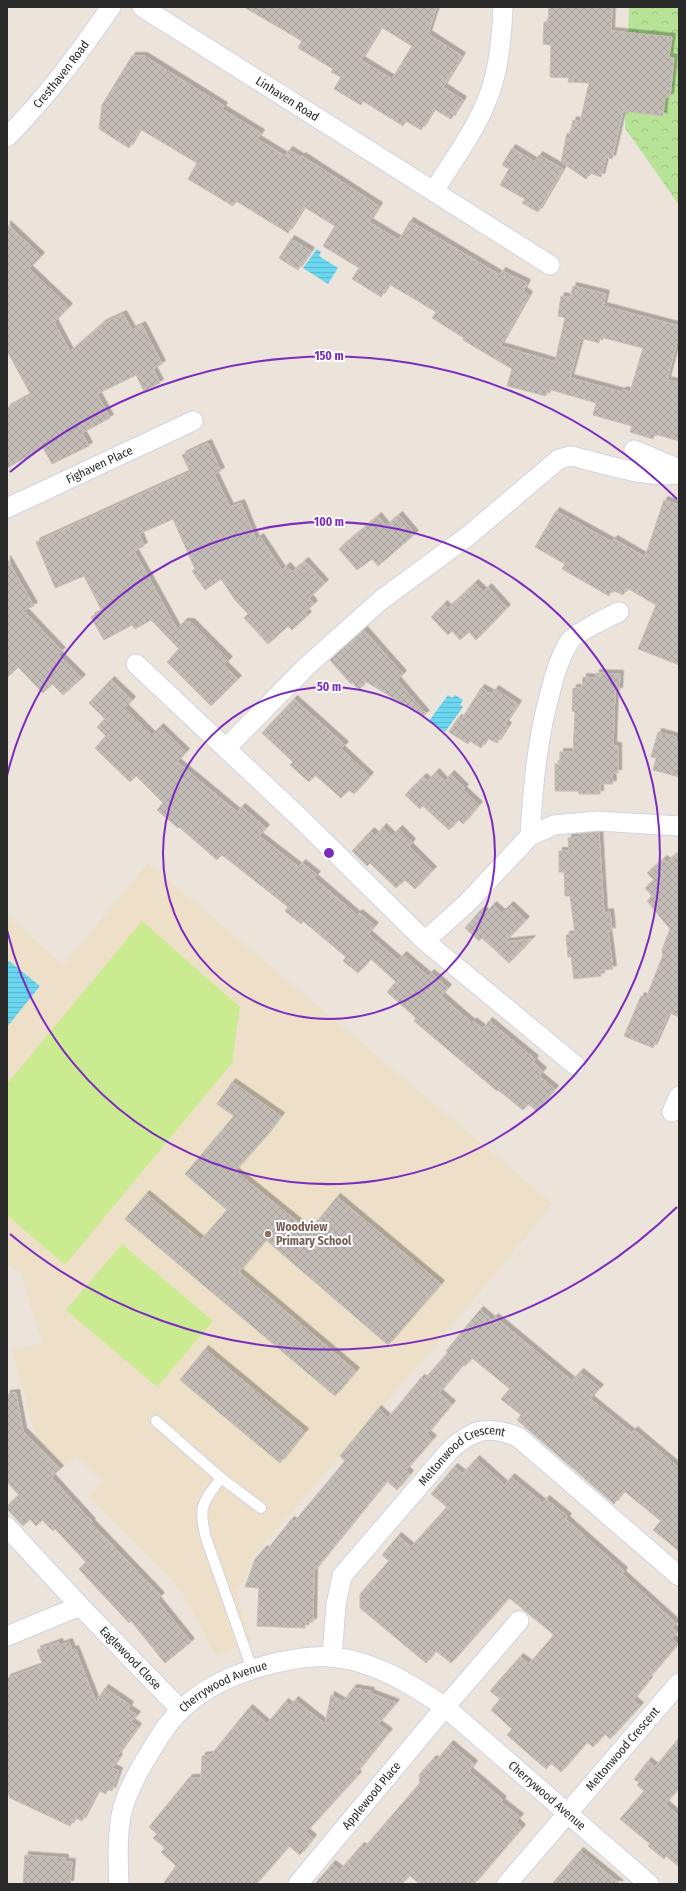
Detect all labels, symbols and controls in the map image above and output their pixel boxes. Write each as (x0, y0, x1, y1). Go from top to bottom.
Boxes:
street label: Cresthaven Road (30, 38, 92, 111)
street label: Linhaven Road (253, 74, 322, 124)
text: 150 m (314, 349, 344, 363)
street label: Fighaven Place (64, 443, 135, 486)
text: 100 m (314, 515, 344, 529)
text: 50 m (317, 680, 341, 694)
centre of rings (322, 846, 336, 860)
place label: Woodview Primary School (276, 1220, 352, 1248)
marker: Woodview Primary School (263, 1229, 273, 1239)
street label: Meltonwood Crescent (416, 1423, 507, 1488)
street label: Eaglewood Close (97, 1624, 164, 1692)
street label: Cherrywood Avenue (176, 1658, 269, 1715)
street label: Meltonwood Crescent (583, 1704, 662, 1793)
street label: Cherrywood Avenue (505, 1758, 589, 1833)
street label: Applewood Place (339, 1759, 404, 1832)

